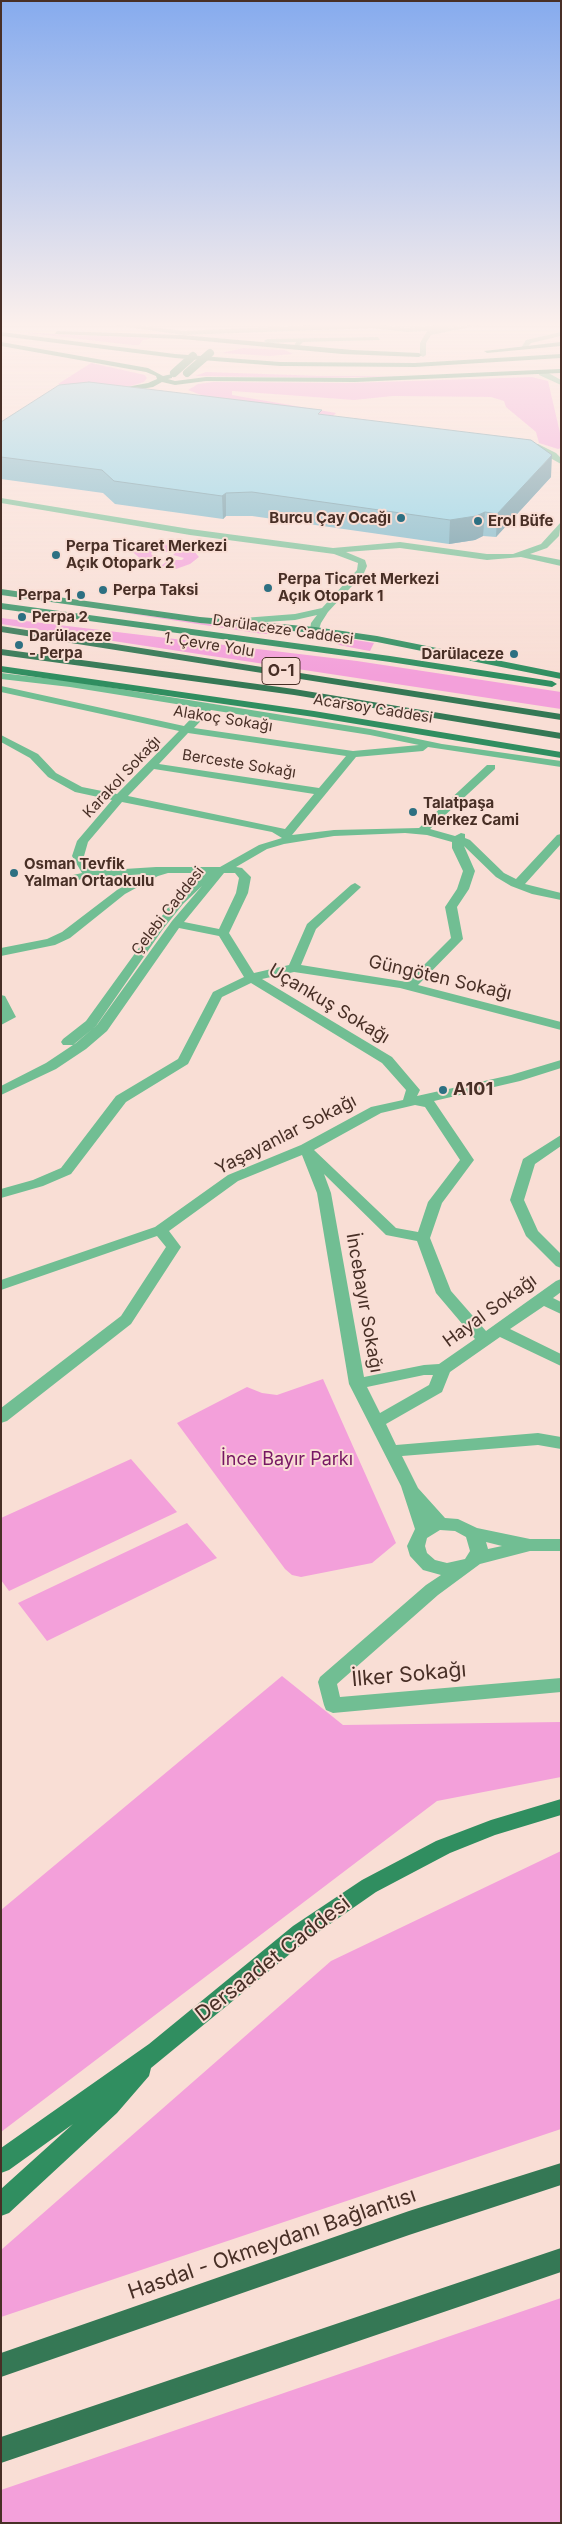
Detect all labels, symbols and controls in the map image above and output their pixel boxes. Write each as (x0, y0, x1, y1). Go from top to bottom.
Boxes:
place label: Burcu Çay Ocağı (269, 509, 391, 527)
marker: Burcu Çay Ocağı (395, 512, 407, 524)
place label: Erol Büfe (488, 512, 554, 530)
marker: Erol Büfe (472, 515, 484, 527)
place label: Perpa Ticaret Merkezi Açık Otopark 2 (66, 537, 227, 572)
marker: Perpa Ticaret Merkezi Açık Otopark 2 (50, 549, 62, 561)
place label: Perpa Ticaret Merkezi Açık Otopark 1 (278, 570, 439, 605)
place label: Perpa Taksi (113, 581, 198, 599)
marker: Perpa Ticaret Merkezi Açık Otopark 1 (262, 582, 274, 594)
marker: Perpa Taksi (97, 584, 109, 596)
place label: Perpa 1 (18, 586, 71, 604)
marker: Perpa 1 (75, 589, 87, 601)
place label: Perpa 2 (32, 608, 88, 626)
marker: Perpa 2 (16, 611, 28, 623)
street label: Darülaceze Caddesi (211, 611, 355, 649)
place label: Darülaceze - Perpa (29, 627, 111, 662)
street label: 1. Çevre Yolu (162, 629, 256, 661)
marker: Darülaceze - Perpa (13, 639, 25, 651)
place label: Darülaceze (422, 645, 504, 663)
marker: Darülaceze (508, 648, 520, 660)
road number: O-1 (262, 658, 300, 684)
street label: Acarsoy Caddesi (312, 691, 434, 727)
street label: Alakoç Sokağı (172, 702, 274, 736)
street label: Karakol Sokağı (79, 732, 165, 822)
street label: Berceste Sokağı (181, 746, 297, 782)
place label: Talatpaşa Merkez Cami (423, 794, 519, 829)
marker: Talatpaşa Merkez Cami (407, 806, 419, 818)
place label: Osman Tevfik Yalman Ortaokulu (24, 855, 154, 890)
street label: Çelebi Caddesi (128, 863, 208, 959)
marker: Osman Tevfik Yalman Ortaokulu (8, 867, 20, 879)
street label: Güngöten Sokağı (366, 951, 514, 1005)
street label: Uçankuş Sokağı (265, 959, 393, 1049)
place label: A101 (453, 1079, 493, 1101)
marker: A101 (437, 1084, 449, 1096)
street label: Yaşayanlar Sokağı (212, 1090, 360, 1180)
street label: İncebayır Sokağı (341, 1232, 387, 1374)
street label: Hayal Sokağı (439, 1270, 541, 1352)
park label: İnce Bayır Parkı (221, 1449, 353, 1471)
street label: İlker Sokağı (351, 1657, 467, 1693)
street label: Dersaadet Caddesi (191, 1891, 355, 2027)
street label: Hasdal - Okmeydanı Bağlantısı (125, 2183, 419, 2305)

